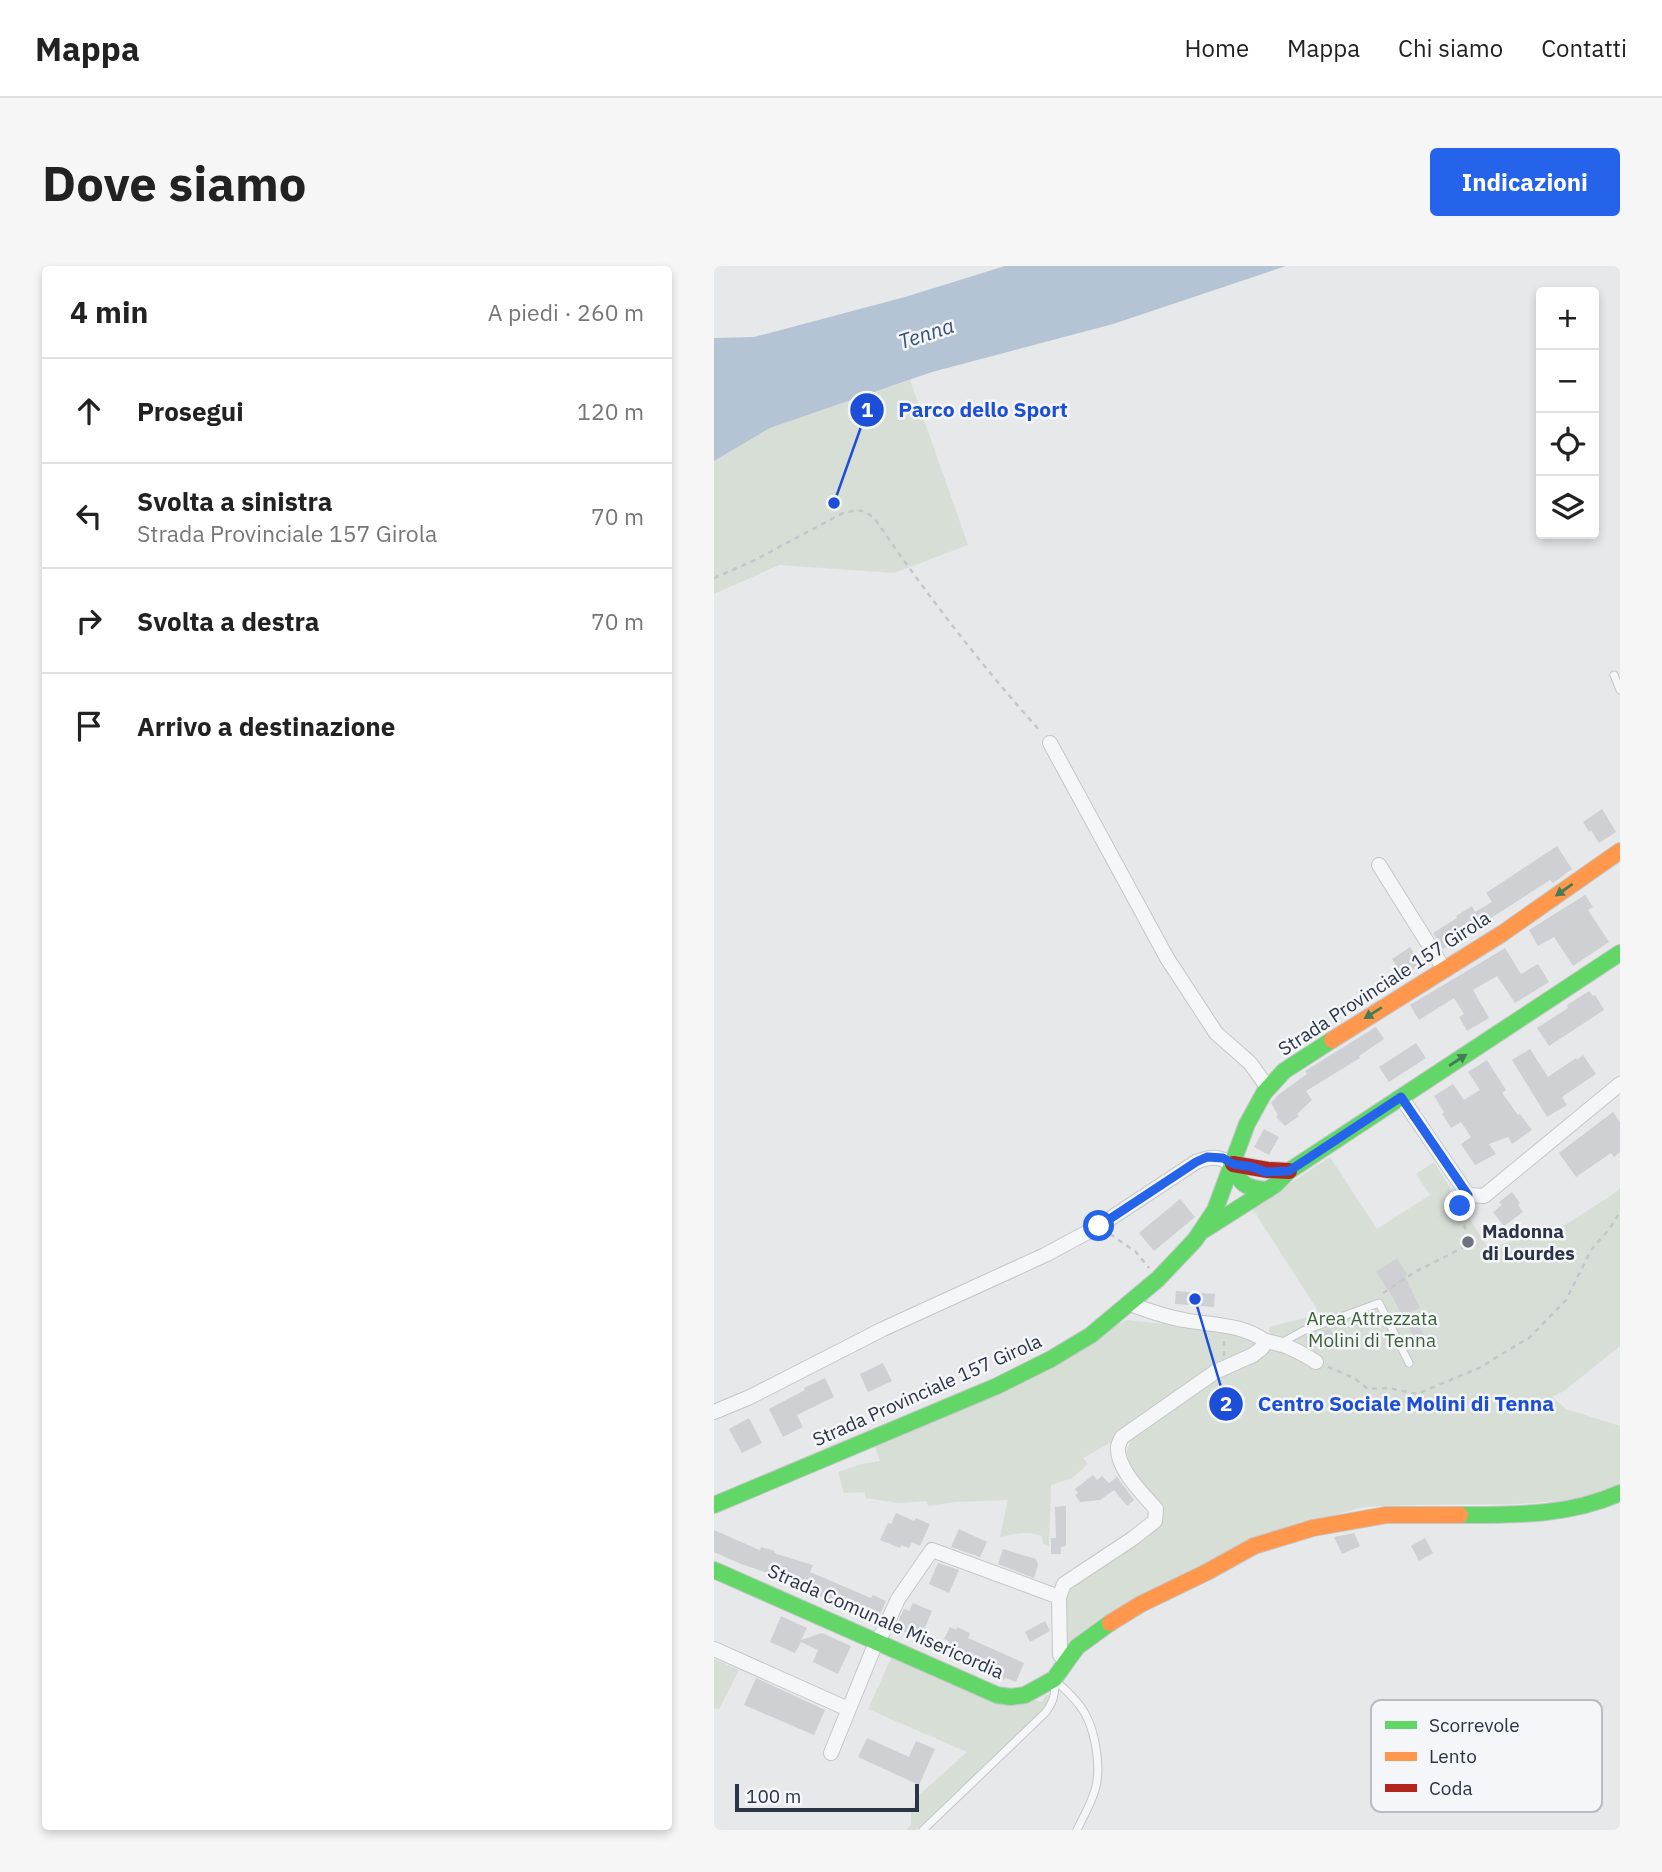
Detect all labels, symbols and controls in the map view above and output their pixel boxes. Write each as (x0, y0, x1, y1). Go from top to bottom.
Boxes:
text: Mappa (35, 27, 140, 70)
text: Home (1185, 32, 1249, 64)
text: Mappa (1287, 32, 1360, 64)
text: Chi siamo (1398, 32, 1503, 64)
text: Contatti (1541, 32, 1627, 64)
button: Indicazioni (1430, 148, 1620, 216)
text: Dove siamo (42, 151, 307, 214)
map controls (1536, 287, 1599, 539)
button: + (1536, 287, 1599, 350)
text: 4 min (70, 292, 148, 331)
text: A piedi · 260 m (488, 297, 644, 327)
water label: Tenna (895, 311, 957, 355)
button: − (1536, 350, 1599, 413)
callout: Parco dello Sport (849, 389, 1082, 431)
icon: ahead (70, 392, 108, 430)
text: Prosegui (137, 394, 244, 428)
text: 1 (861, 395, 874, 423)
text: Parco dello Sport (898, 395, 1068, 423)
text: 120 m (577, 396, 644, 426)
button: locate (1536, 413, 1599, 476)
button: layers (1536, 476, 1599, 539)
text: Svolta a sinistra (137, 484, 333, 518)
icon: left (70, 497, 108, 535)
text: 70 m (591, 501, 644, 531)
text: Strada Provinciale 157 Girola (137, 518, 437, 548)
icon: right (70, 602, 108, 640)
text: Svolta a destra (137, 604, 319, 638)
text: 70 m (591, 606, 644, 636)
icon: arrive (70, 707, 108, 745)
text: Arrivo a destinazione (137, 709, 395, 743)
one-way arrow (1555, 883, 1573, 897)
street label: Strada Provinciale 157 Girola (1273, 905, 1495, 1061)
one-way arrow (1363, 1007, 1383, 1020)
one-way arrow (1449, 1054, 1468, 1067)
route end (1444, 1190, 1475, 1221)
route start (1083, 1210, 1114, 1241)
place label: Madonna di Lourdes (1482, 1219, 1575, 1265)
marker: Madonna di Lourdes (1460, 1234, 1476, 1250)
park label: Area Attrezzata Molini di Tenna (1306, 1306, 1438, 1352)
street label: Strada Provinciale 157 Girola (809, 1329, 1045, 1451)
callout: Centro Sociale Molini di Tenna (1209, 1383, 1568, 1425)
text: 2 (1220, 1389, 1232, 1417)
text: Centro Sociale Molini di Tenna (1258, 1389, 1554, 1417)
street label: Strada Comunale Misericordia (764, 1558, 1008, 1684)
legend (1371, 1700, 1602, 1812)
text: Scorrevole (1429, 1713, 1520, 1737)
text: Lento (1429, 1744, 1477, 1768)
text: Coda (1429, 1776, 1473, 1800)
scale bar (735, 1781, 919, 1813)
text: 100 m (746, 1784, 801, 1808)

